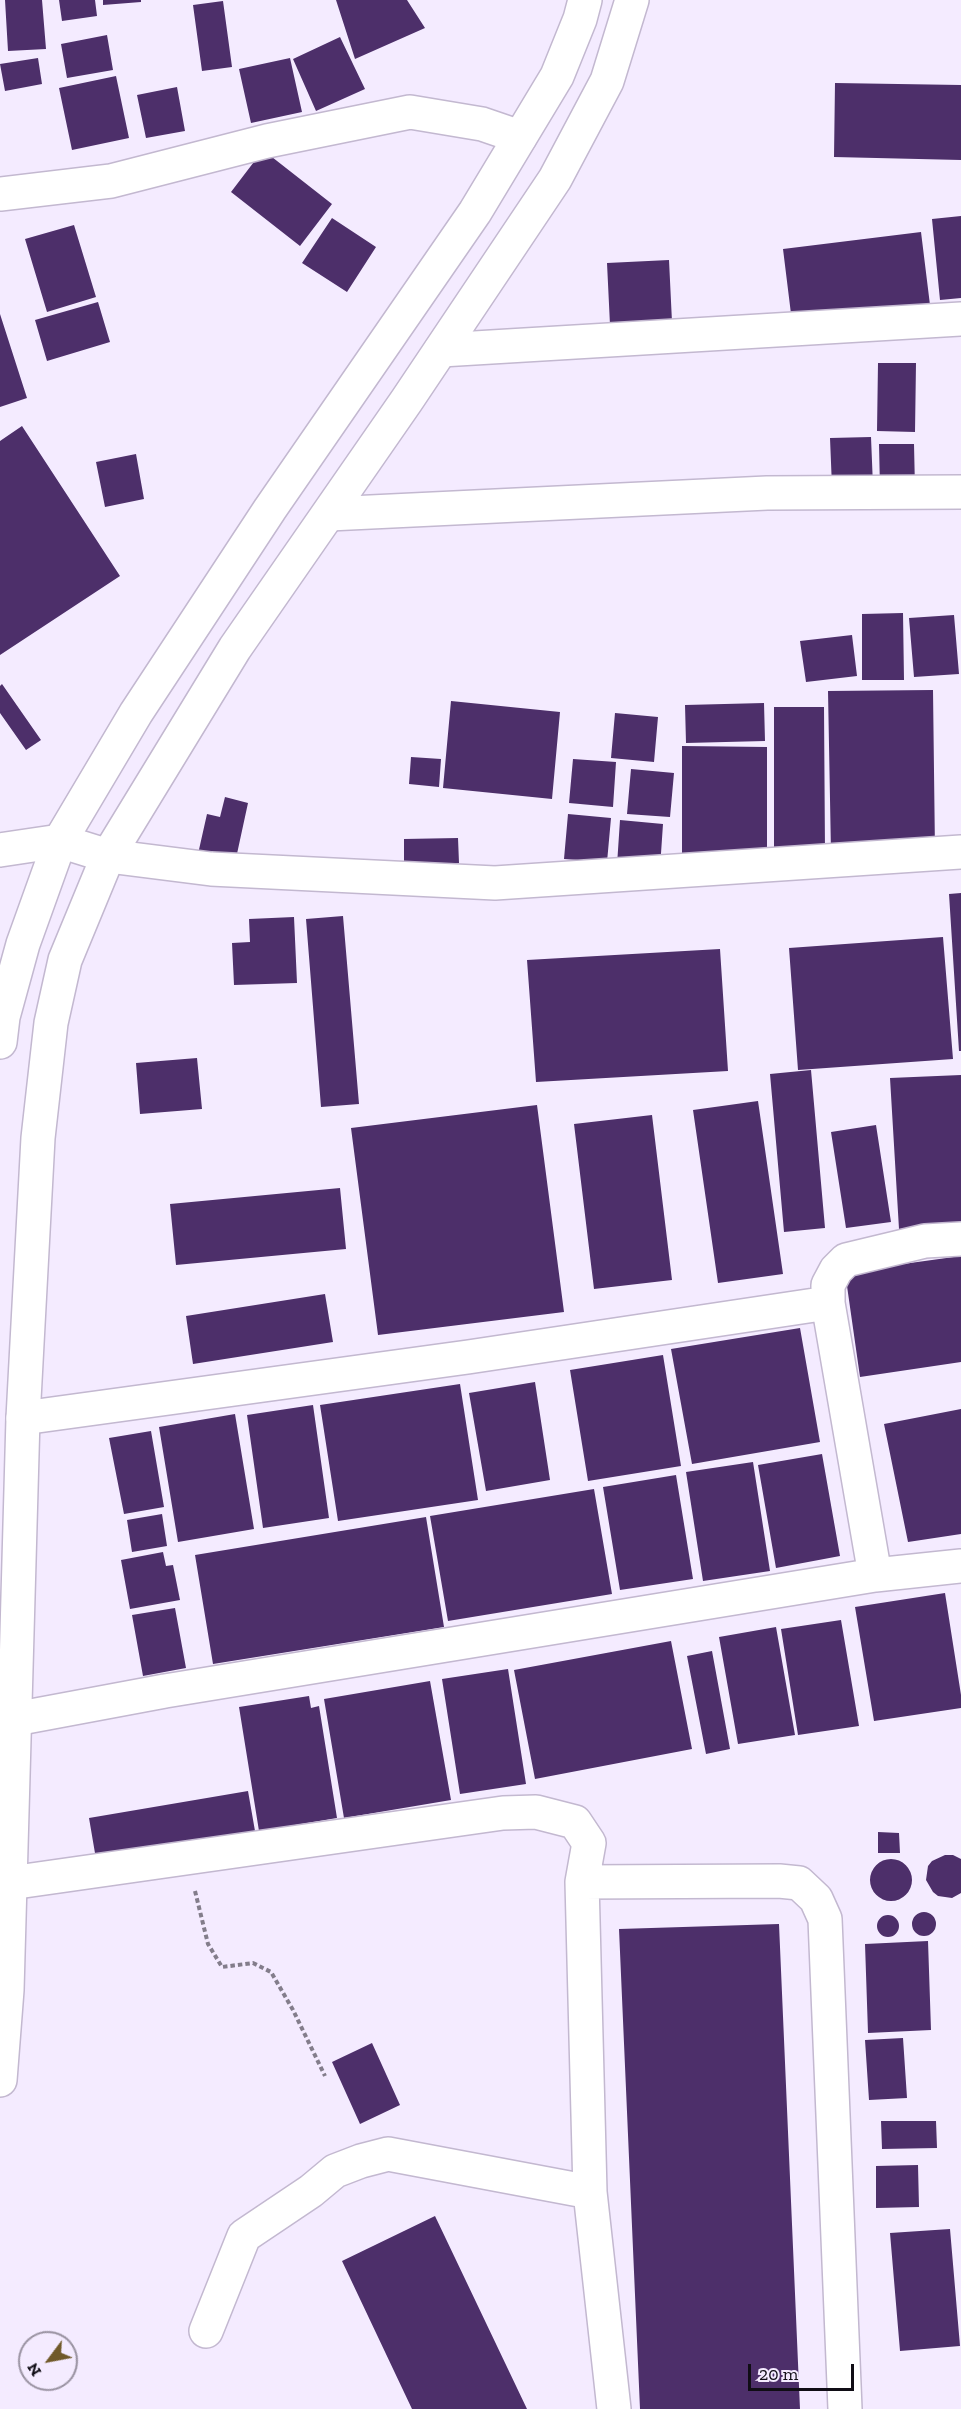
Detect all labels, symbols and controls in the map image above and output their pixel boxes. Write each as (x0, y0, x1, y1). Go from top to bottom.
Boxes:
north arrow (18, 2331, 78, 2391)
scale bar (751, 2352, 858, 2390)
text: N (23, 2360, 45, 2380)
text: 20 m (759, 2363, 798, 2385)

